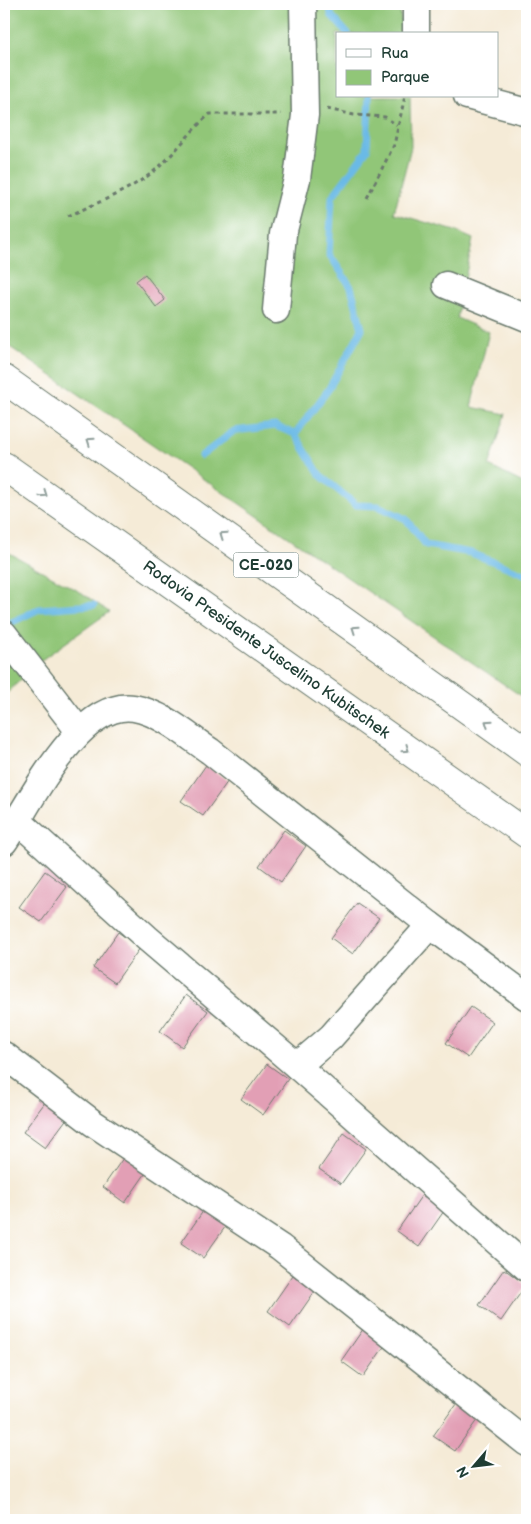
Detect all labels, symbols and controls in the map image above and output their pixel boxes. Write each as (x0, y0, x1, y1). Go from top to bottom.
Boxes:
legend (336, 32, 498, 98)
text: Rua (381, 44, 409, 63)
text: Parque (381, 68, 430, 87)
one-way arrow (87, 437, 96, 447)
one-way arrow (38, 488, 47, 497)
one-way arrow (219, 532, 229, 541)
road number: CE-020 (234, 552, 298, 578)
street label: Rodovia Presidente Juscelino Kubitschek (139, 557, 393, 743)
one-way arrow (351, 626, 361, 635)
one-way arrow (484, 720, 493, 729)
one-way arrow (400, 743, 410, 752)
north arrow (448, 1442, 498, 1492)
text: N (453, 1463, 473, 1481)

